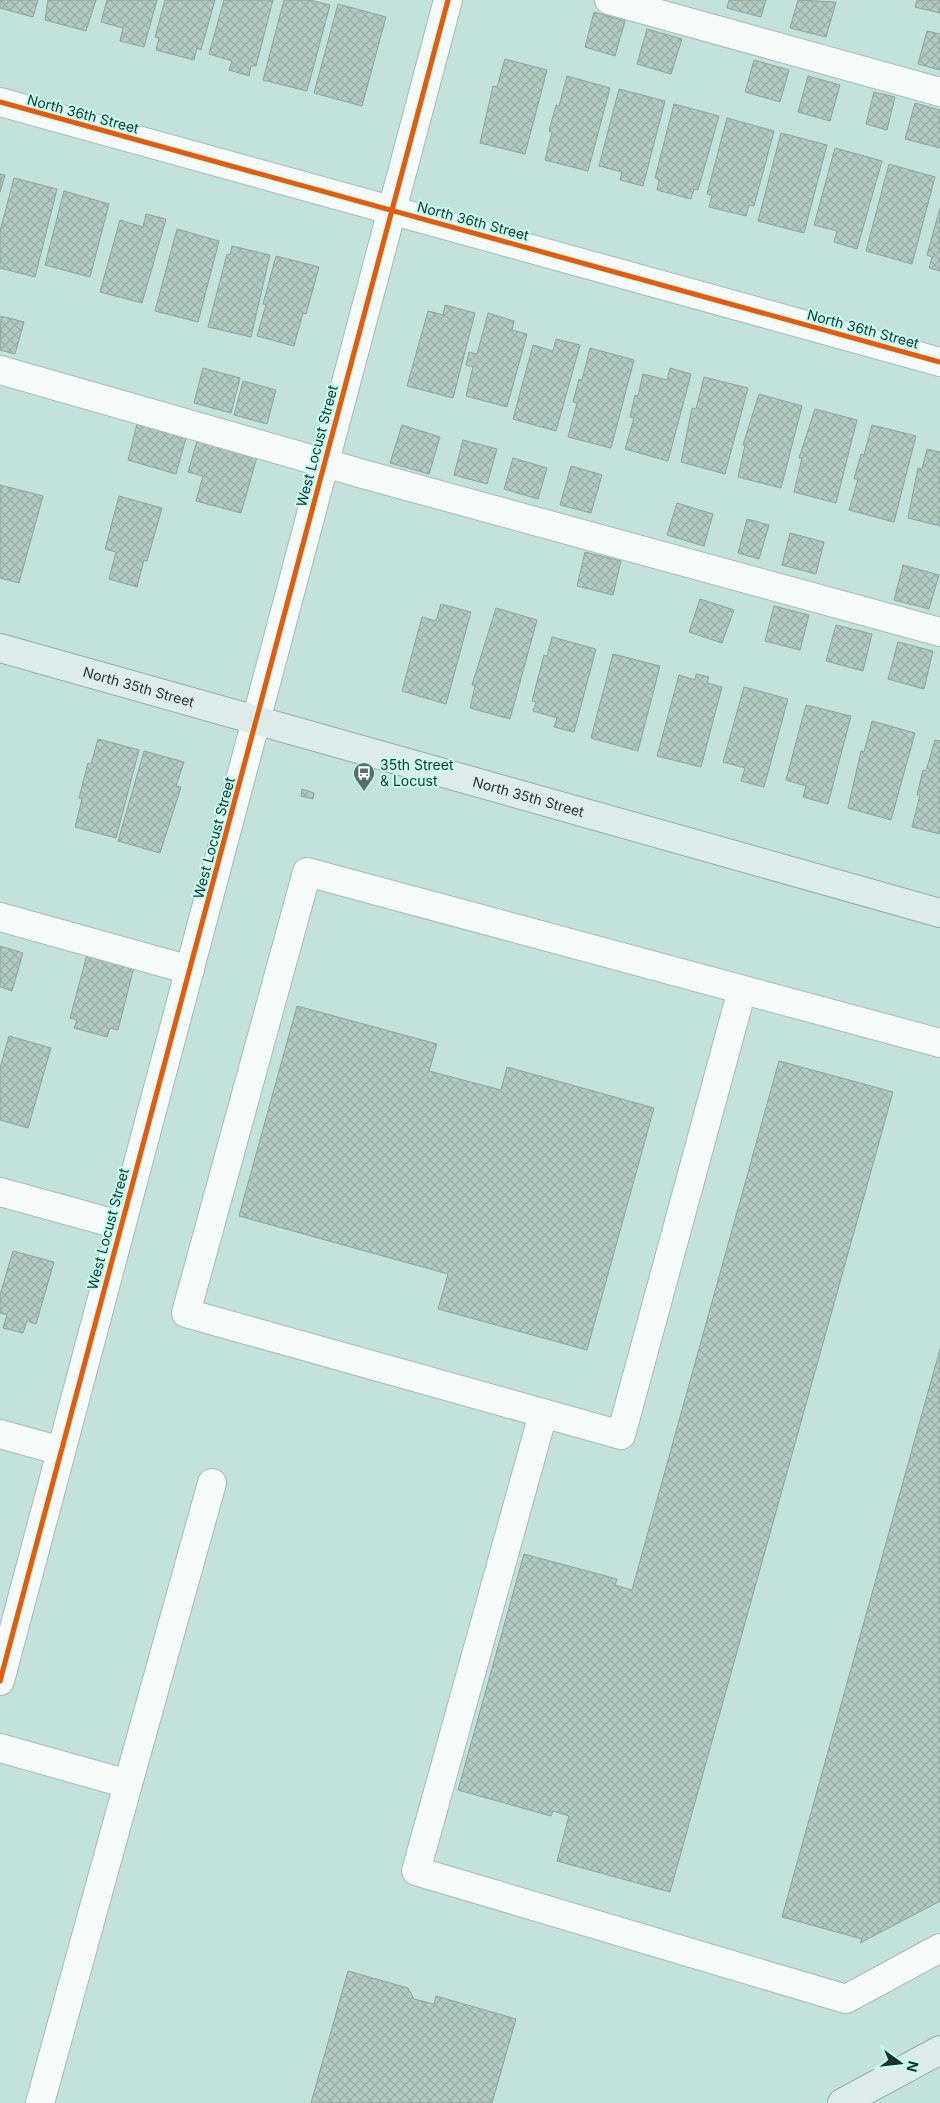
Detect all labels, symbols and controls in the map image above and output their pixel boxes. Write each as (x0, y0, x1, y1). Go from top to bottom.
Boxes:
street label: North 36th Street (25, 90, 141, 137)
street label: North 36th Street (415, 197, 531, 244)
street label: North 36th Street (805, 305, 921, 352)
street label: West Locust Street (292, 383, 341, 509)
street label: North 35th Street (81, 663, 197, 710)
place label: 35th Street & Locust (380, 756, 454, 789)
bus stop icon: 35th Street & Locust (352, 761, 376, 792)
street label: North 35th Street (471, 773, 586, 820)
street label: West Locust Street (189, 775, 238, 901)
street label: West Locust Street (83, 1166, 132, 1292)
north arrow (875, 2038, 925, 2088)
text: N (903, 2059, 923, 2074)

